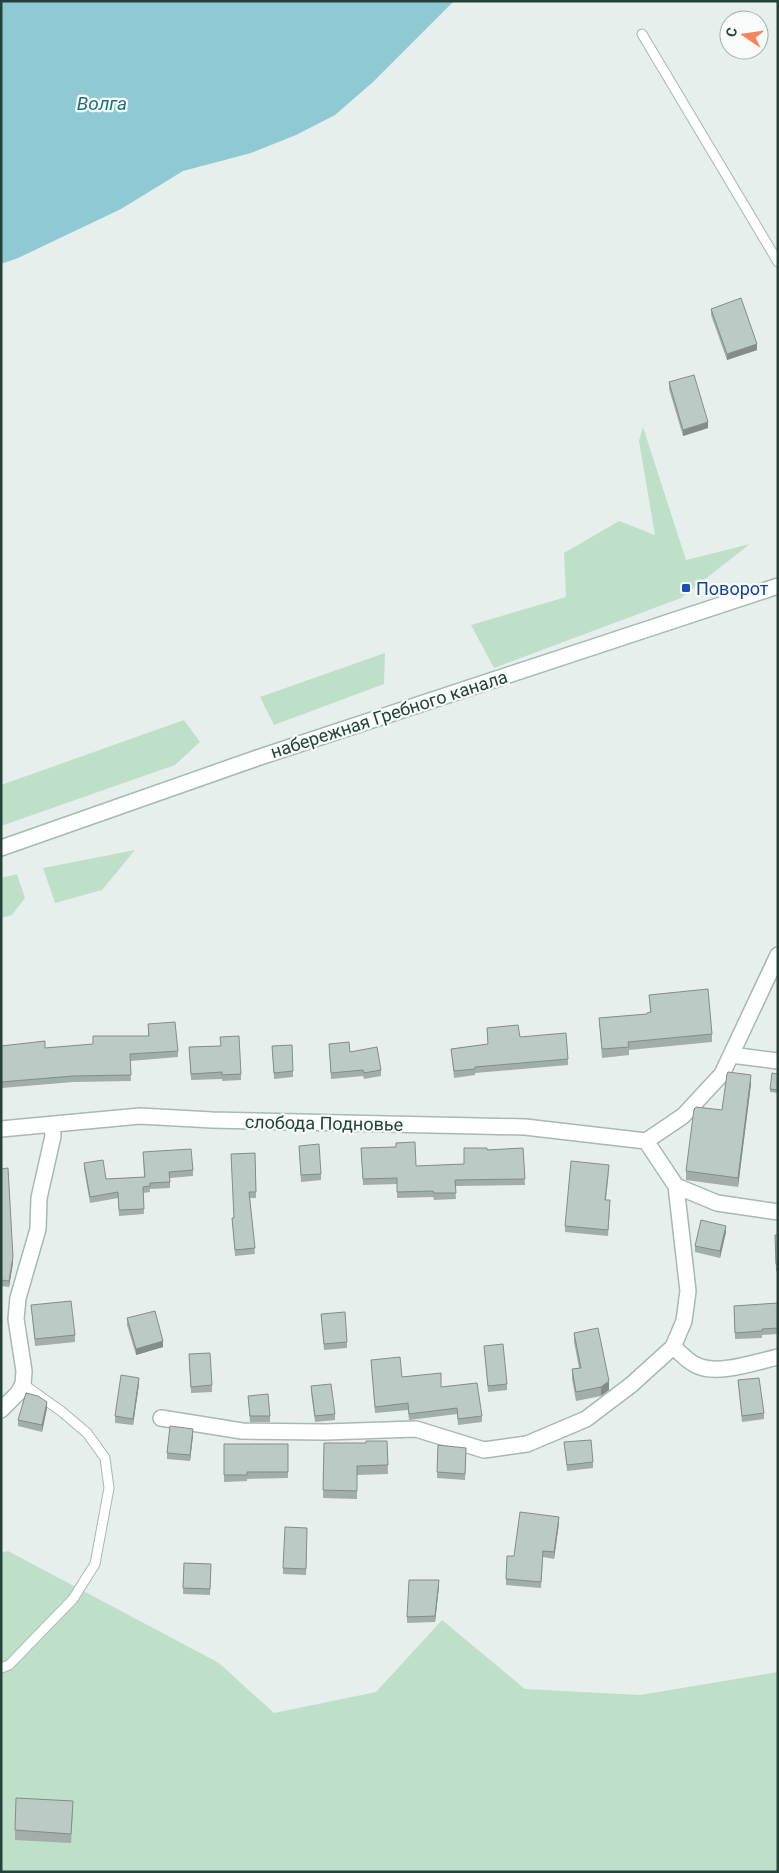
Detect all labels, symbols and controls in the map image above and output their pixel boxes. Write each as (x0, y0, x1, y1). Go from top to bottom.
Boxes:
north arrow (719, 10, 769, 60)
text: С (723, 26, 740, 38)
water label: Волга (77, 92, 127, 115)
place label: Поворот (696, 578, 769, 599)
marker: Поворот (680, 582, 692, 594)
street label: набережная Гребного канала (268, 666, 510, 762)
street label: слобода Подновье (245, 1111, 403, 1135)

